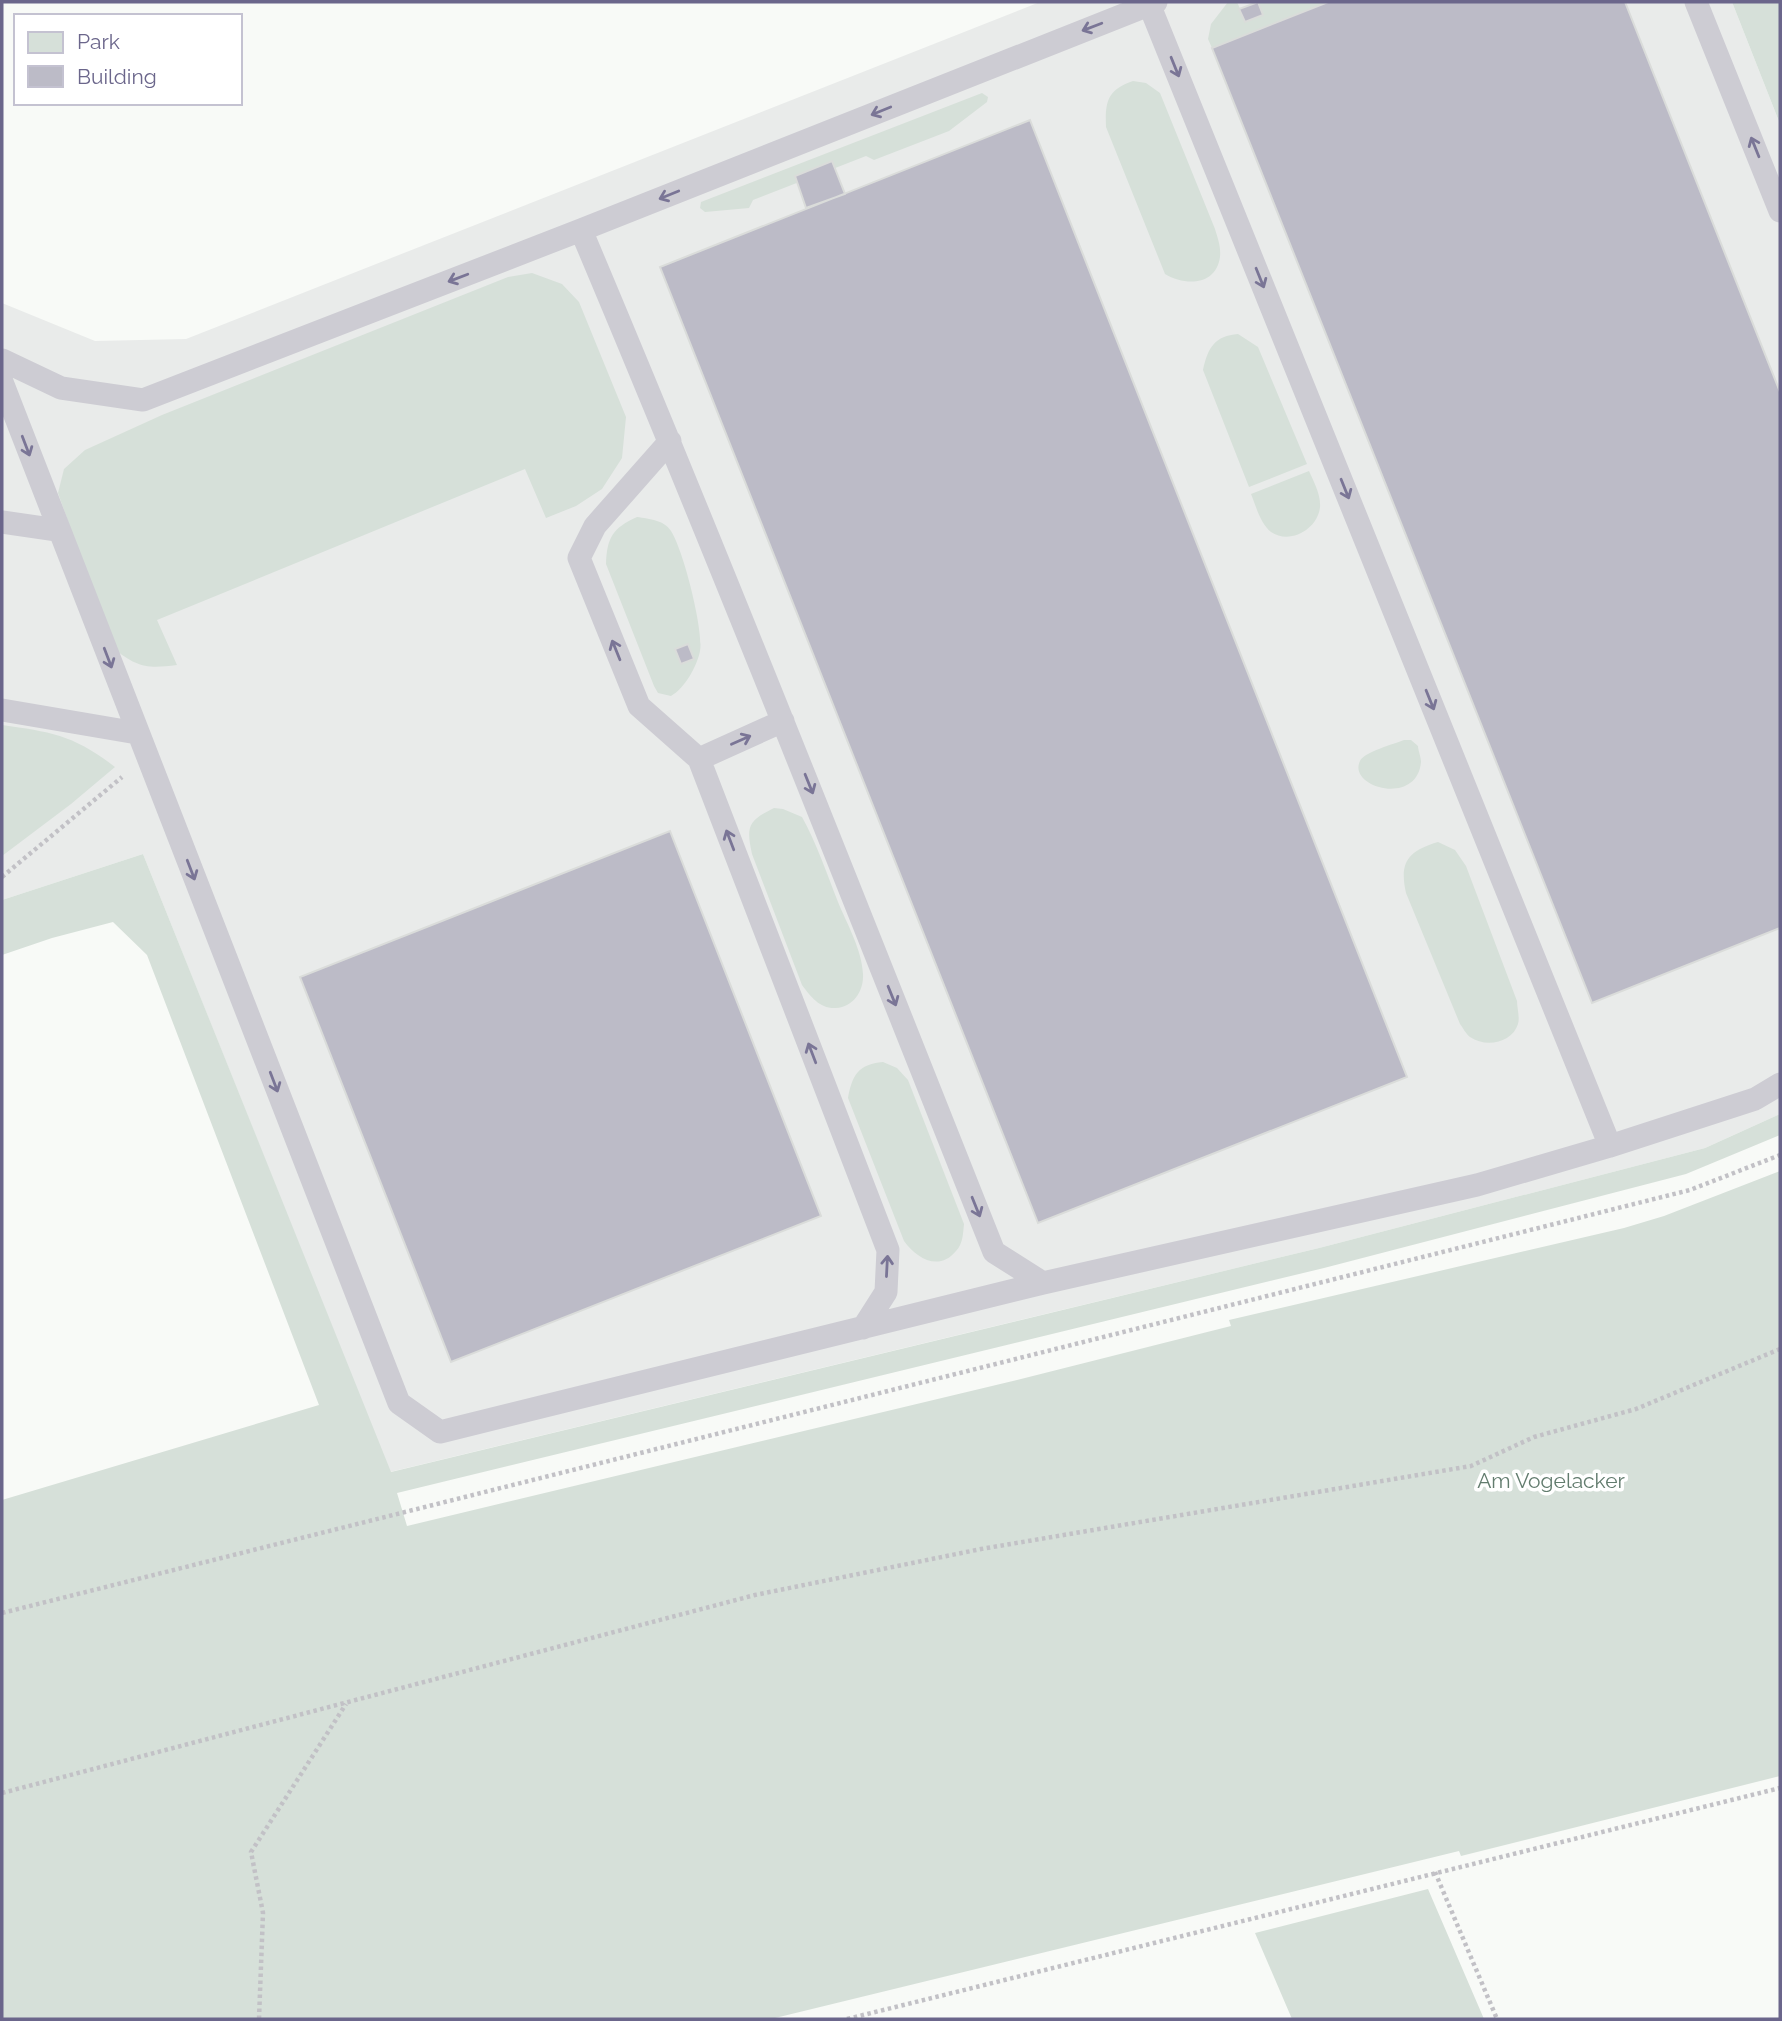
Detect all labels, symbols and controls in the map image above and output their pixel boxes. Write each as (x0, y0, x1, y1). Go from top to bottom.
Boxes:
legend (14, 14, 242, 105)
one-way arrow (1082, 21, 1103, 34)
text: Park (77, 29, 120, 54)
one-way arrow (1169, 56, 1182, 78)
text: Building (77, 64, 157, 89)
one-way arrow (870, 105, 892, 118)
one-way arrow (1747, 137, 1760, 159)
one-way arrow (659, 189, 681, 202)
one-way arrow (1255, 267, 1268, 289)
one-way arrow (447, 273, 469, 286)
one-way arrow (21, 434, 33, 456)
one-way arrow (1340, 478, 1353, 500)
one-way arrow (609, 639, 622, 661)
one-way arrow (103, 646, 116, 668)
one-way arrow (1425, 689, 1438, 711)
one-way arrow (730, 733, 751, 746)
one-way arrow (803, 773, 816, 795)
one-way arrow (723, 830, 735, 852)
one-way arrow (186, 858, 199, 880)
one-way arrow (887, 985, 900, 1006)
one-way arrow (805, 1042, 817, 1064)
one-way arrow (268, 1070, 281, 1092)
one-way arrow (971, 1196, 984, 1218)
one-way arrow (881, 1255, 894, 1278)
park label: Am Vogelacker (1477, 1468, 1625, 1493)

